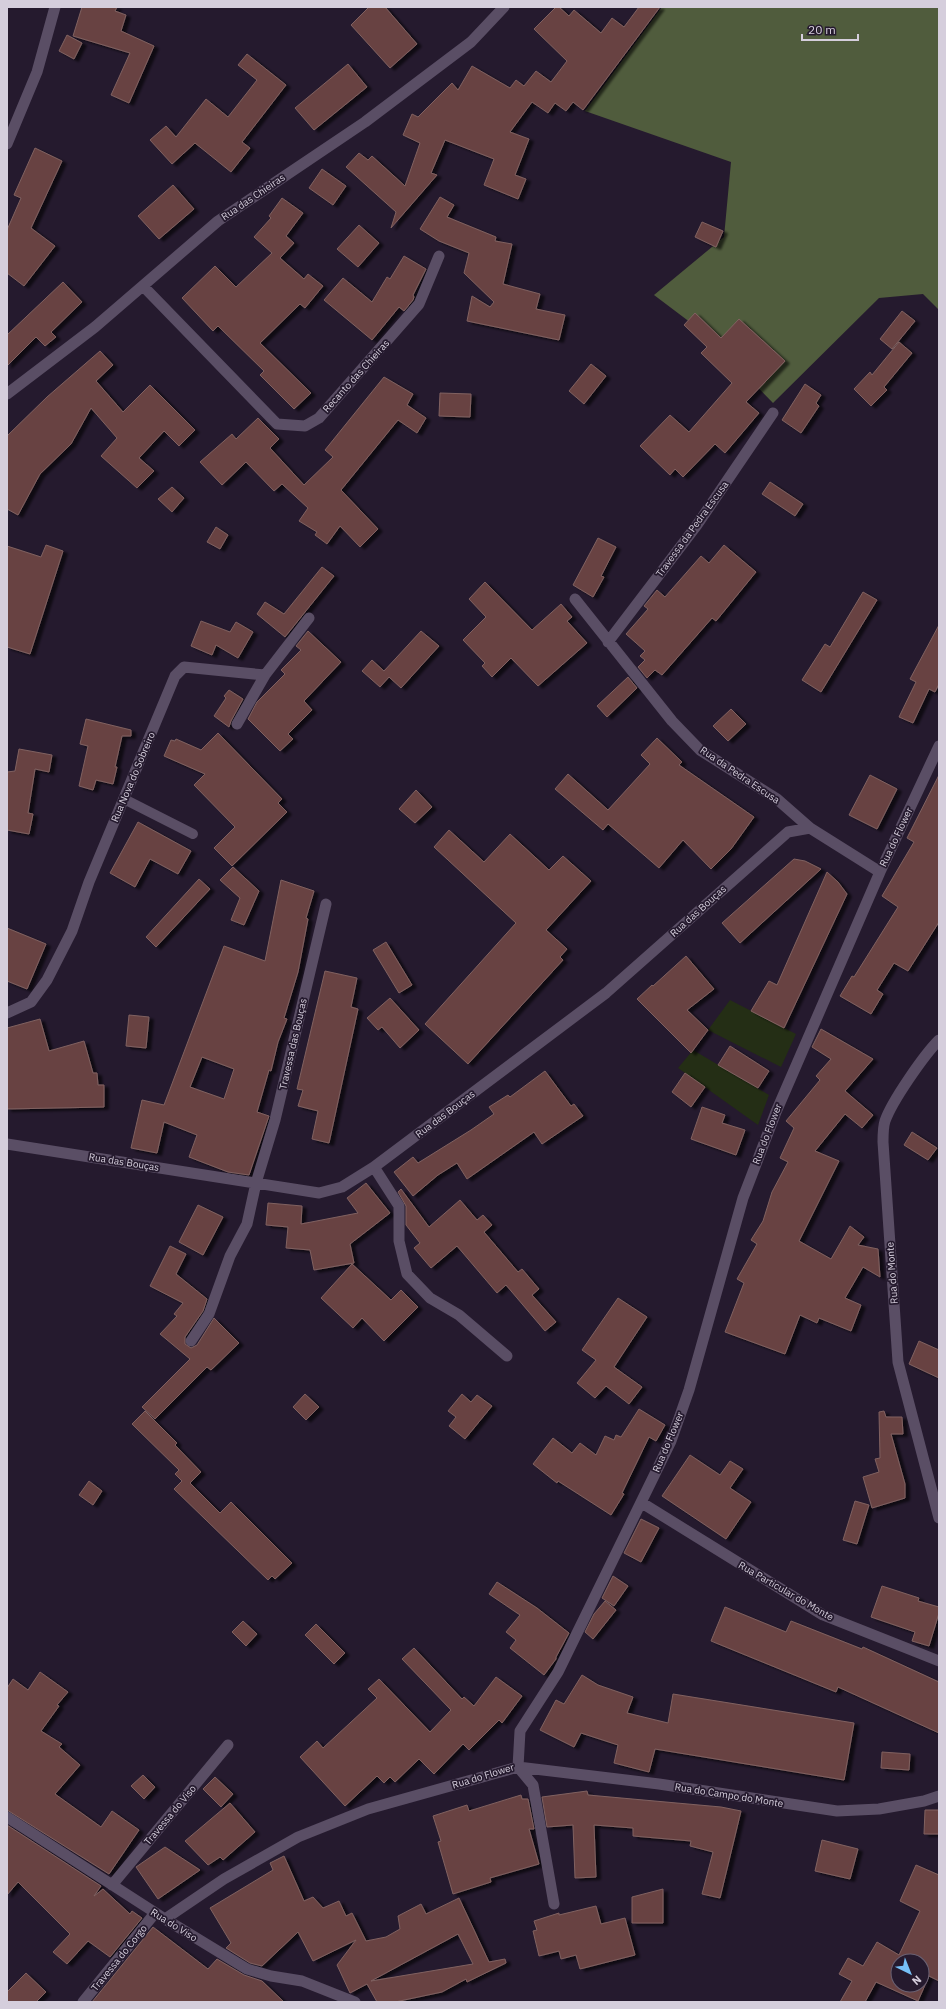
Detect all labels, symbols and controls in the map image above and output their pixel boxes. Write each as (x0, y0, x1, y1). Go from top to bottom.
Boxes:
scale bar (802, 16, 858, 42)
text: 20 m (808, 22, 836, 37)
street label: Rua das Chieiras (219, 171, 288, 223)
street label: Recanto das Chieiras (320, 337, 392, 415)
street label: Travessa da Pedra Escusa (653, 478, 732, 580)
street label: Rua Nova do Sobreiro (108, 730, 158, 824)
street label: Rua da Pedra Escusa (698, 743, 783, 807)
street label: Rua do Flower (877, 805, 916, 869)
street label: Rua das Bouças (667, 882, 729, 940)
street label: Travessa das Bouças (276, 997, 310, 1091)
street label: Rua das Bouças (413, 1087, 477, 1141)
street label: Rua do Flower (749, 1101, 785, 1166)
street label: Rua das Bouças (88, 1150, 160, 1174)
street label: Rua do Monte (883, 1241, 901, 1304)
street label: Rua do Flower (649, 1410, 687, 1474)
street label: Rua Particular do Monte (736, 1558, 836, 1624)
street label: Rua do Flower (450, 1760, 516, 1792)
street label: Rua do Campo do Monte (674, 1780, 785, 1810)
street label: Travessa do Viso (141, 1782, 199, 1848)
street label: Rua do Viso (148, 1906, 200, 1945)
street label: Travessa do Corgo (88, 1922, 150, 1994)
north arrow (890, 1953, 930, 1993)
text: N (909, 1972, 925, 1988)

